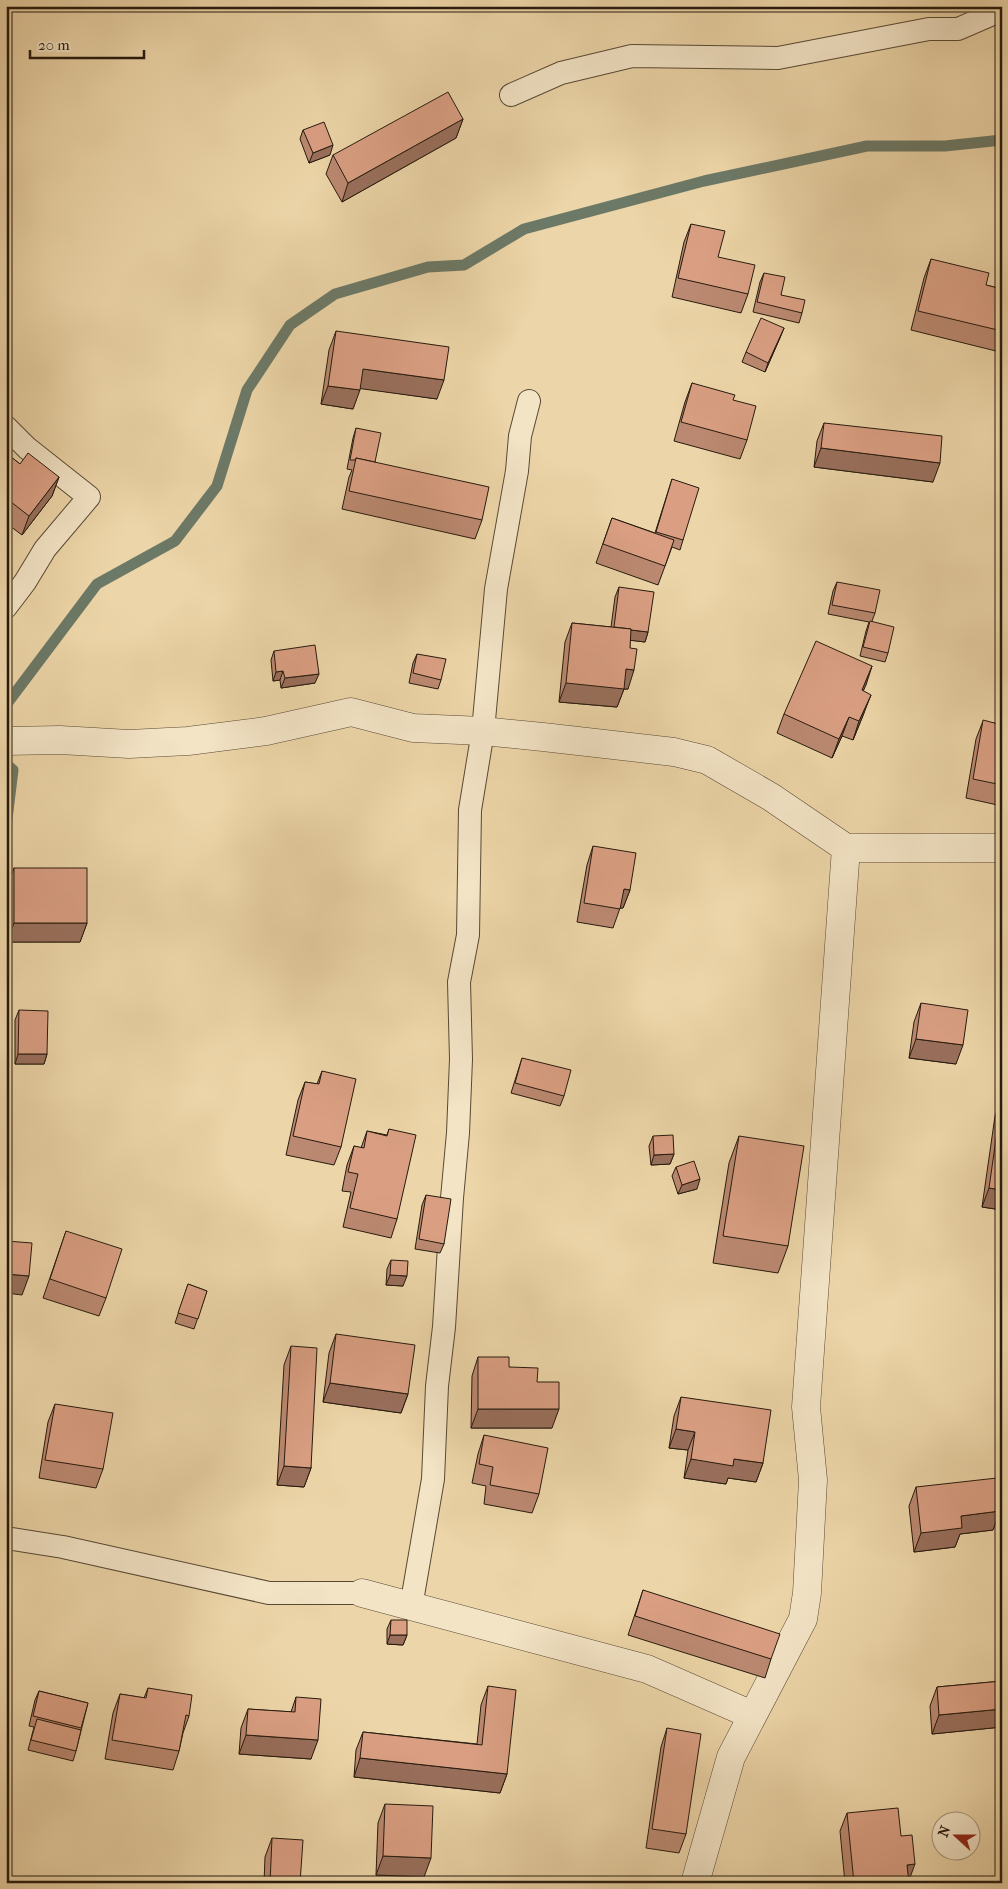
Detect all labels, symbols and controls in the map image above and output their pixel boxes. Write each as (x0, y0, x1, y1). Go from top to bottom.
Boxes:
scale bar (30, 28, 144, 60)
text: 20 m (38, 36, 70, 54)
north arrow (930, 1812, 980, 1862)
text: N (934, 1823, 954, 1840)

